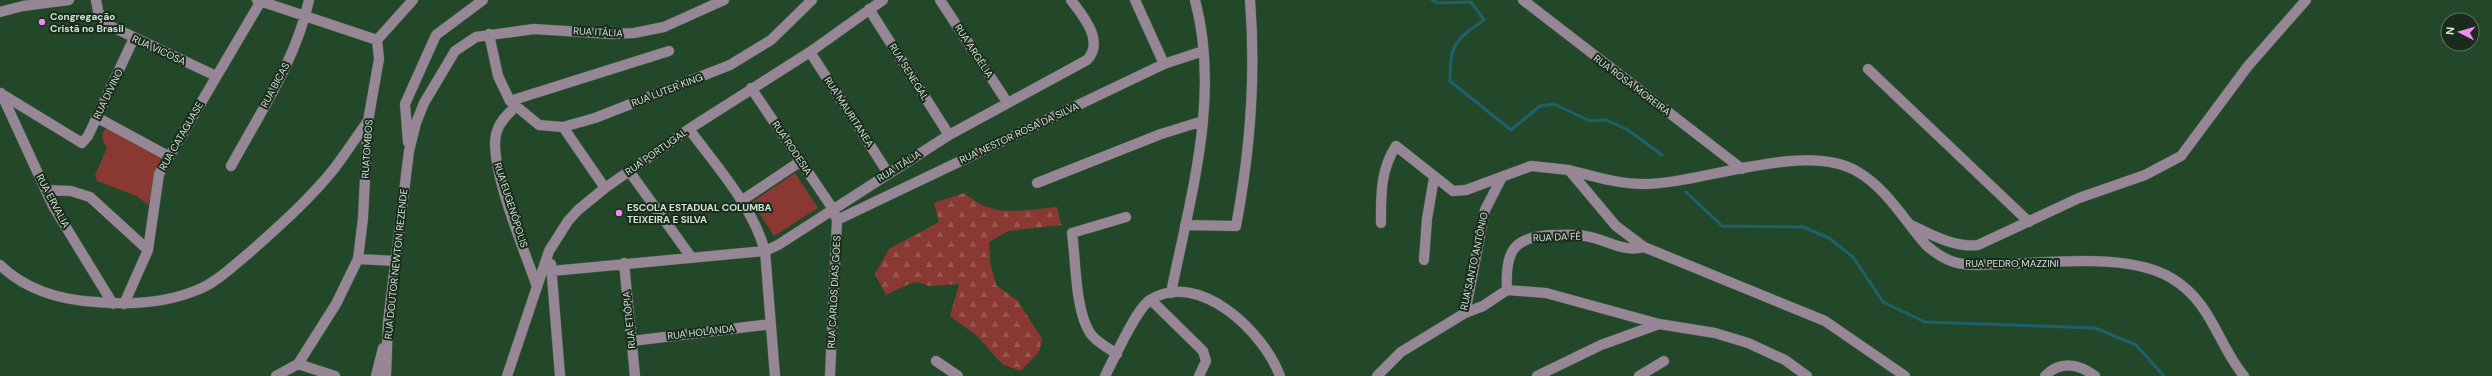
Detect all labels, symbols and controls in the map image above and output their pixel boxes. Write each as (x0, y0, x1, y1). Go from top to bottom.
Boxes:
place label: Congregação Cristã no Brasil (50, 10, 124, 35)
north arrow (2440, 12, 2480, 52)
marker: Congregação Cristã no Brasil (37, 17, 47, 27)
street label: RUA ARGÉLIA (952, 22, 996, 81)
street label: RUA ITÁLIA (573, 24, 623, 40)
text: N (2443, 26, 2457, 36)
street label: RUA VICOSA (130, 32, 188, 68)
street label: RUA SENEGAL (886, 41, 932, 103)
street label: RUA ROSA MOREIRA (1591, 52, 1673, 118)
street label: RUA BICAS (258, 60, 292, 110)
street label: RUA DIVINO (90, 66, 126, 121)
street label: RUA LUTER KING (629, 70, 705, 110)
street label: RUA MAURITANEA (821, 74, 877, 150)
street label: RUA CATAGUASE (156, 99, 206, 173)
street label: RUA NESTOR ROSA DA SILVA (957, 99, 1081, 166)
street label: RUA RODESIA (769, 118, 815, 178)
street label: RUATOMBOS (358, 119, 376, 179)
street label: RUA PORTUGAL (623, 126, 689, 178)
street label: RUA ITÁLIA (875, 147, 924, 185)
street label: RUA EUGENÓPOLIS (491, 161, 531, 249)
street label: RUA ERVALIA (33, 172, 73, 231)
street label: RUA DOUTOR NEWTON REZENDE (382, 188, 410, 340)
place label: ESCOLA ESTADUAL COLUMBA TEIXEIRA E SILVA (627, 201, 772, 226)
marker: ESCOLA ESTADUAL COLUMBA TEIXEIRA E SILVA (614, 208, 624, 218)
street label: RUA SANTO ANTÔNIO (1457, 210, 1491, 311)
street label: RUA DA FÉ (1533, 230, 1582, 244)
street label: RUA CARLOS DIAS GOES (825, 235, 843, 349)
street label: RUA PEDRO MAZZINI (1965, 257, 2059, 270)
street label: RUA ETIÓPIA (619, 290, 638, 349)
street label: RUA HOLANDA (667, 321, 736, 343)

